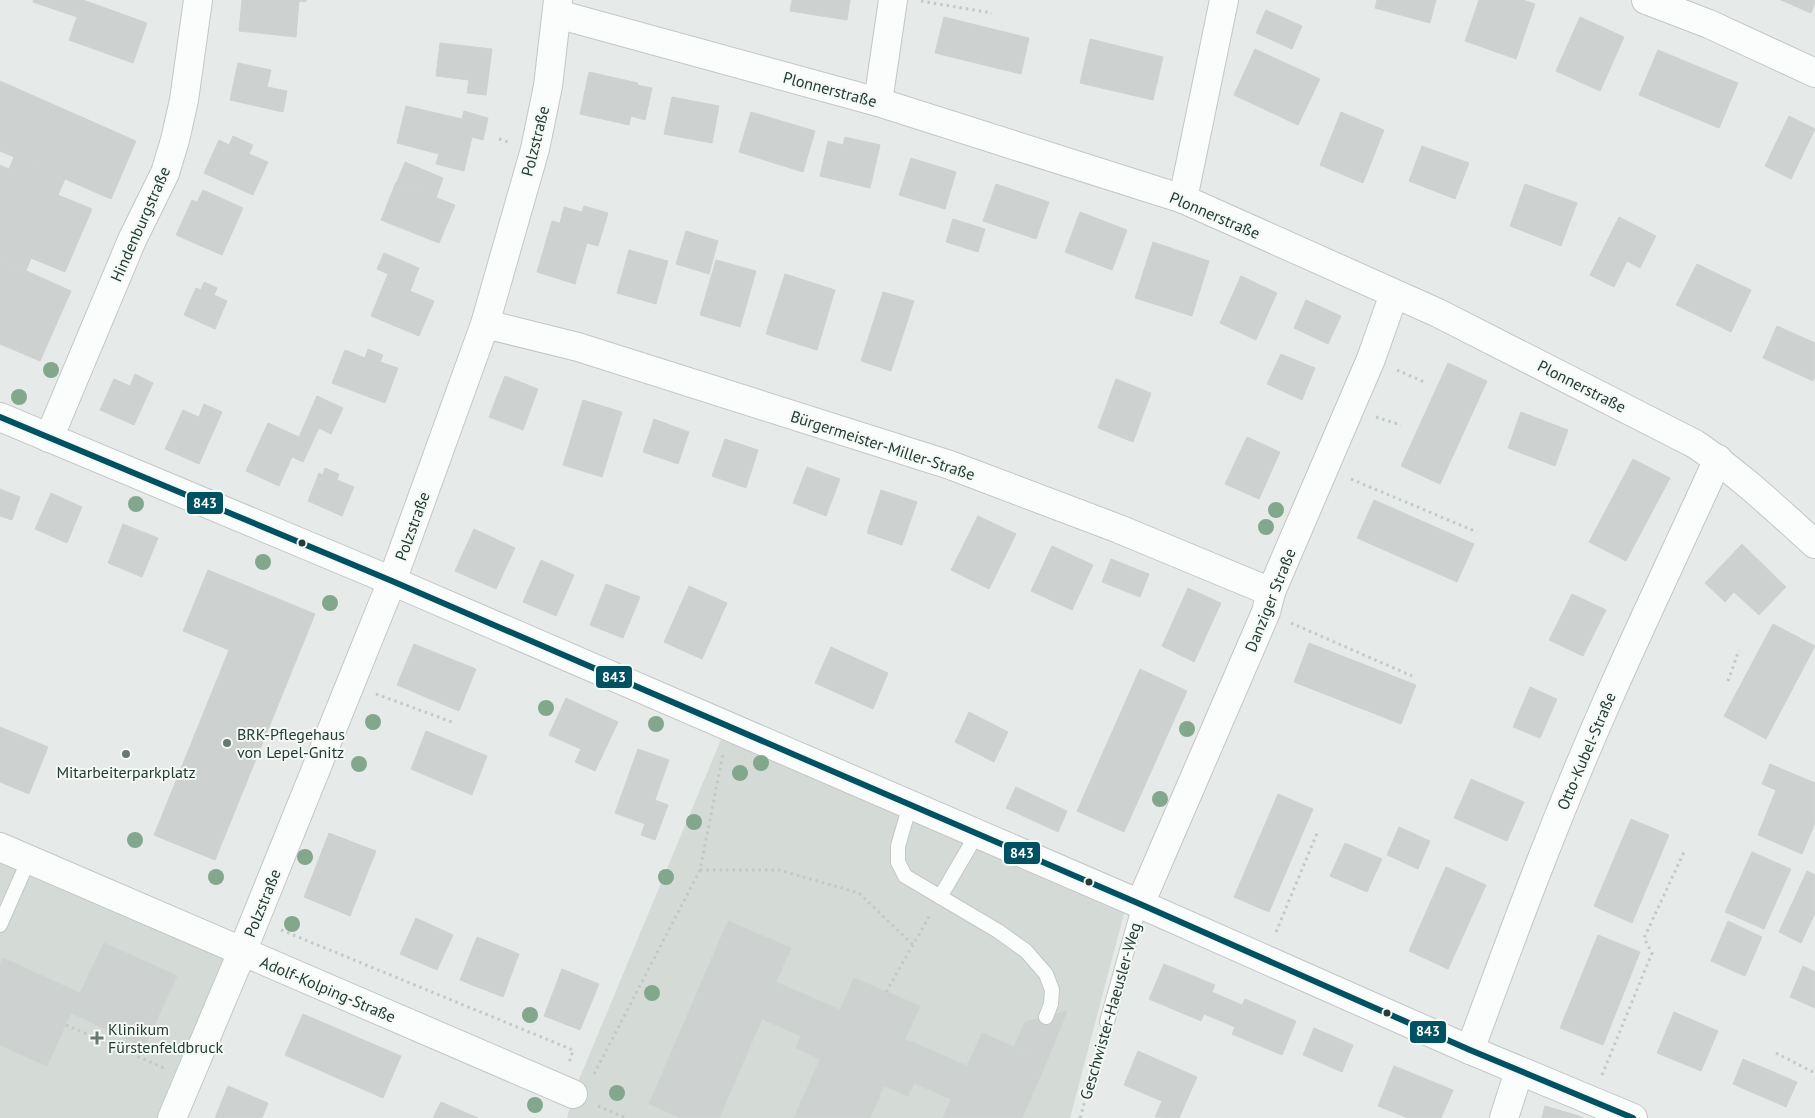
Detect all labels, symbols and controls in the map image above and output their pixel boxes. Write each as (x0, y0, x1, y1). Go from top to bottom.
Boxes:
street label: Plonnerstraße (781, 67, 879, 111)
street label: Polzstraße (517, 104, 553, 178)
street label: Hindenburgstraße (106, 163, 174, 285)
street label: Plonnerstraße (1167, 187, 1263, 243)
street label: Plonnerstraße (1535, 355, 1629, 417)
street label: Bürgermeister-Miller-Straße (788, 406, 978, 484)
street label: Polzstraße (390, 489, 434, 563)
line badge: 843 (186, 491, 224, 515)
text: 843 (193, 494, 217, 512)
unlabelled marker (297, 538, 307, 548)
street label: Danziger Straße (1240, 545, 1300, 655)
line badge: 843 (595, 665, 633, 689)
text: 843 (602, 668, 626, 686)
street label: Otto-Kubel-Straße (1552, 689, 1620, 813)
place label: BRK-Pflegehaus von Lepel-Gnitz (237, 724, 345, 762)
marker: BRK-Pflegehaus von Lepel-Gnitz (221, 737, 233, 749)
marker: Mitarbeiterparkplatz (120, 748, 132, 760)
place label: Mitarbeiterparkplatz (56, 762, 196, 782)
line badge: 843 (1003, 841, 1041, 865)
text: 843 (1010, 844, 1034, 862)
street label: Polzstraße (239, 866, 285, 940)
unlabelled marker (1084, 877, 1094, 887)
street label: Geschwister-Haeusler-Weg (1075, 920, 1145, 1102)
street label: Adolf-Kolping-Straße (257, 951, 399, 1027)
unlabelled marker (1382, 1008, 1392, 1018)
place label: Klinikum Fürstenfeldbruck (108, 1019, 223, 1057)
line badge: 843 (1409, 1020, 1447, 1044)
text: 843 (1416, 1022, 1440, 1040)
marker: Klinikum Fürstenfeldbruck (90, 1031, 104, 1045)

